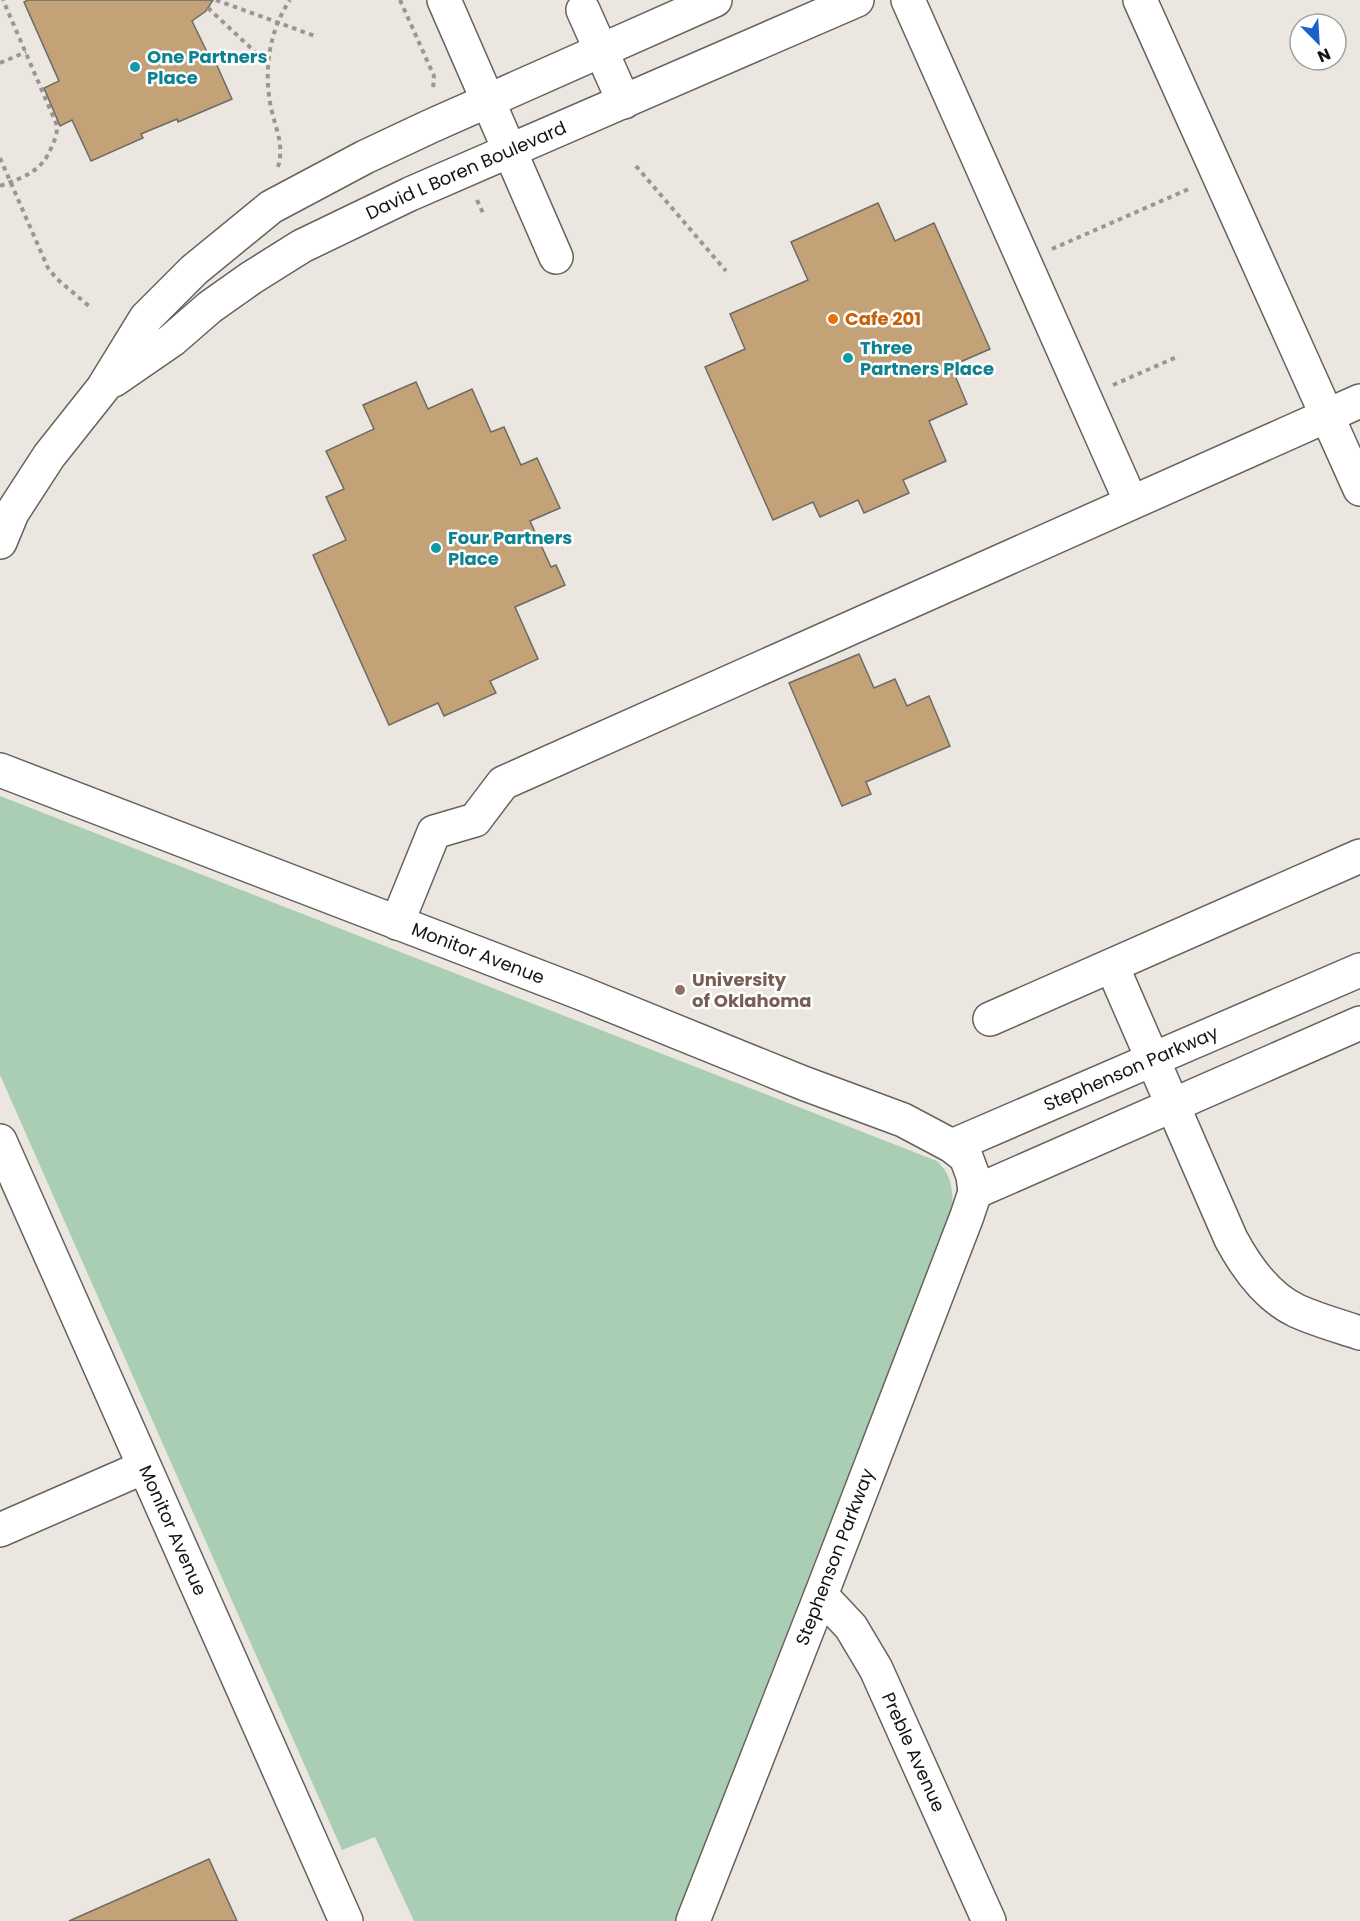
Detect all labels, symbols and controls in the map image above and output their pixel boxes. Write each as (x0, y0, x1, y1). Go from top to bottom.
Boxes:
north arrow (1288, 12, 1348, 72)
text: N (1314, 42, 1334, 68)
place label: One Partners Place (147, 44, 268, 90)
marker: One Partners Place (128, 60, 142, 74)
street label: David L Boren Boulevard (362, 115, 570, 225)
place label: Cafe 201 (845, 306, 921, 331)
marker: Cafe 201 (826, 312, 840, 326)
place label: Three Partners Place (860, 335, 994, 381)
marker: Three Partners Place (841, 351, 855, 365)
place label: Four Partners Place (448, 525, 572, 571)
marker: Four Partners Place (429, 541, 443, 555)
street label: Monitor Avenue (408, 916, 548, 990)
place label: University of Oklahoma (692, 967, 811, 1013)
marker: University of Oklahoma (673, 983, 687, 997)
street label: Stephenson Parkway (1040, 1020, 1222, 1117)
street label: Monitor Avenue (133, 1461, 213, 1599)
street label: Stephenson Parkway (789, 1465, 880, 1649)
street label: Preble Avenue (876, 1688, 952, 1816)

